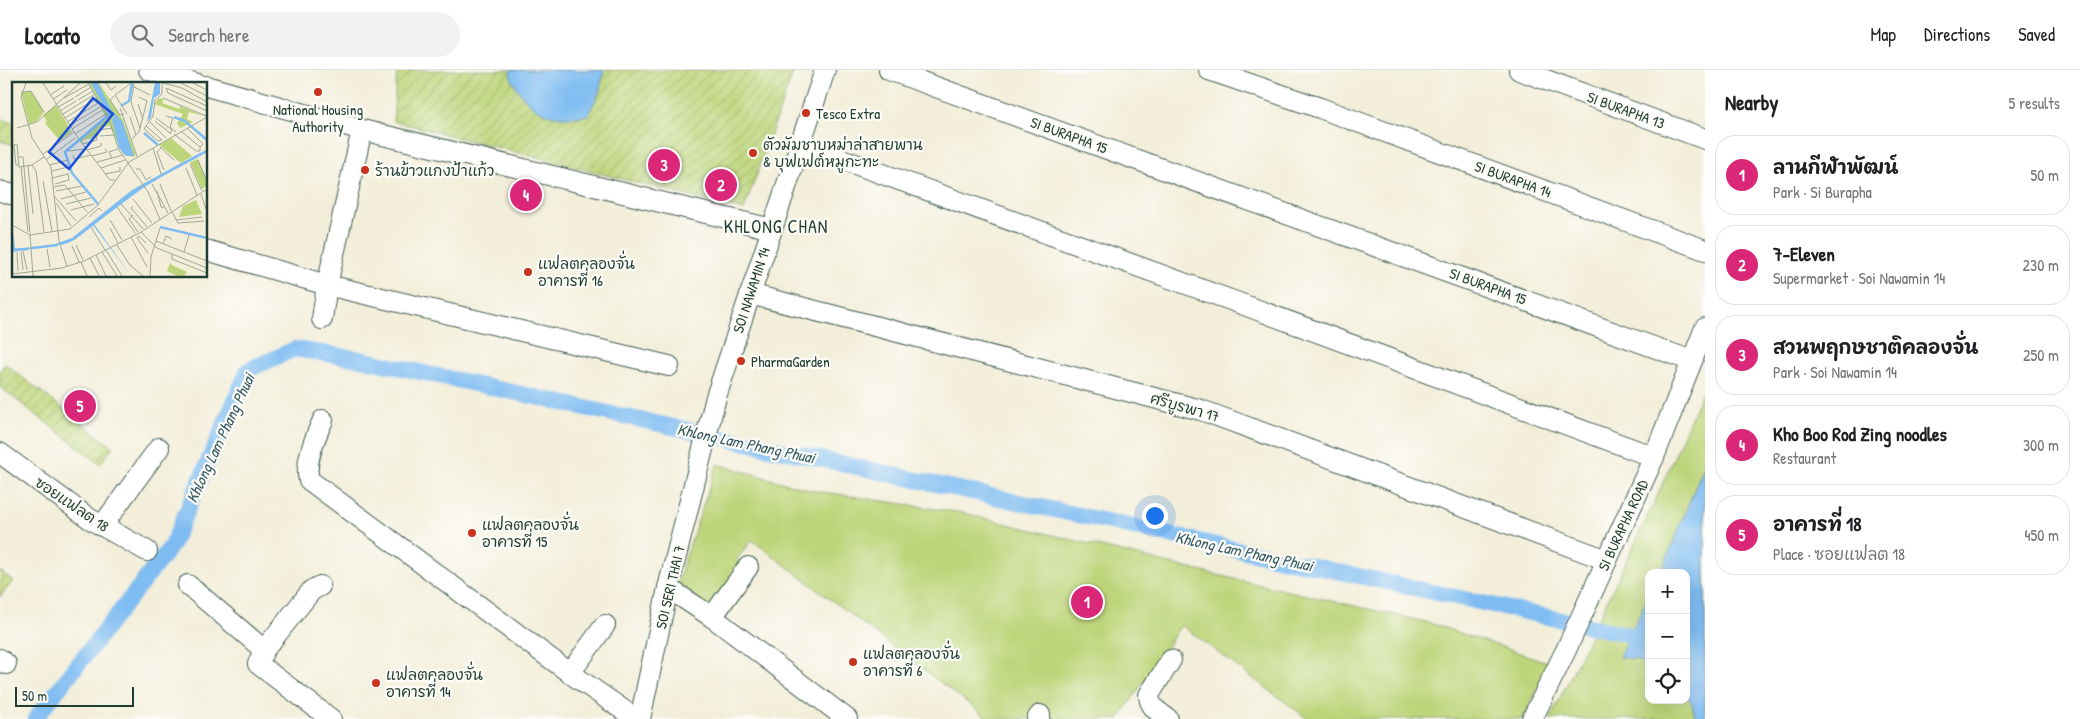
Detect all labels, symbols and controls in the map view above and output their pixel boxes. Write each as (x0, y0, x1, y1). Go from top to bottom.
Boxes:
search box (110, 12, 460, 57)
text: Locato (25, 19, 80, 51)
icon: search (128, 21, 156, 49)
text: Search here (168, 22, 249, 48)
text: Map (1871, 22, 1896, 47)
text: Directions (1924, 22, 1990, 47)
text: Saved (2018, 22, 2055, 47)
inset map (12, 82, 208, 278)
marker: National Housing Authority (312, 86, 324, 98)
street label: SI BURAPHA 13 (1584, 86, 1668, 134)
text: Nearby (1725, 88, 1778, 117)
text: 5 results (2009, 92, 2060, 114)
place label: National Housing Authority (273, 99, 363, 137)
place label: Tesco Extra (816, 103, 880, 124)
marker: Tesco Extra (800, 107, 812, 119)
street label: SI BURAPHA 15 (1028, 111, 1111, 159)
place label: ตัวมัมชาบูหม่าล่าสายพาน & บุฟเฟต์หมูกะทะ (763, 134, 923, 173)
pin: 3 (648, 146, 680, 184)
marker: ตัวมัมชาบูหม่าล่าสายพาน & บุฟเฟต์หมูกะทะ (747, 147, 759, 159)
text: ลานกีฬาพัฒน์ (1773, 154, 1899, 180)
street label: SI BURAPHA 14 (1472, 155, 1554, 203)
place label: ร้านข้าวแกงป้าแก้ว (375, 160, 494, 181)
marker: ร้านข้าวแกงป้าแก้ว (359, 164, 371, 176)
text: 1 (1739, 164, 1745, 186)
text: 50 m (2031, 164, 2059, 186)
pin: 2 (705, 166, 737, 204)
pin: 4 (510, 176, 542, 214)
text: Park · Si Burapha (1773, 181, 1872, 203)
district label: KHLONG CHAN (724, 214, 828, 239)
text: 7-Eleven (1773, 241, 1835, 267)
street label: SOI NAWAMIN 14 (727, 244, 775, 336)
place label: แฟลตคลองจั่น อาคารที่ 16 (538, 250, 635, 291)
text: 2 (1738, 254, 1746, 276)
text: 230 m (2023, 254, 2059, 276)
street label: SI BURAPHA 15 (1447, 262, 1530, 310)
marker: แฟลตคลองจั่น อาคารที่ 16 (522, 266, 534, 278)
text: Supermarket · Soi Nawamin 14 (1773, 267, 1945, 289)
text: สวนพฤกษชาติคลองจั่น (1773, 334, 1979, 360)
text: 3 (1738, 344, 1746, 366)
text: 250 m (2023, 344, 2059, 366)
place label: PharmaGarden (751, 351, 830, 372)
marker: PharmaGarden (735, 355, 747, 367)
text: Park · Soi Nawamin 14 (1773, 361, 1897, 383)
water label: Khlong Lam Phang Phuai (180, 369, 260, 506)
pin: 5 (64, 387, 96, 425)
street label: ศรีบูรพา 17 (1148, 387, 1222, 428)
water label: Khlong Lam Phang Phuai (675, 418, 818, 469)
text: Kho Boo Rod Zing noodles (1773, 421, 1947, 447)
text: 4 (1739, 434, 1745, 456)
text: 300 m (2023, 434, 2059, 456)
text: Restaurant (1773, 447, 1836, 469)
street label: ซอยแฟลต 18 (31, 472, 113, 536)
street label: SI BURAPHA ROAD (1593, 475, 1654, 574)
your location (1142, 503, 1168, 529)
place label: แฟลตคลองจั่น อาคารที่ 15 (482, 511, 579, 552)
text: อาคารที่ 18 (1773, 511, 1861, 537)
text: 5 (1739, 524, 1745, 546)
text: 450 m (2025, 524, 2059, 546)
water label: Khlong Lam Phang Phuai (1173, 526, 1316, 577)
marker: แฟลตคลองจั่น อาคารที่ 15 (466, 527, 478, 539)
street label: SOI SERI THAI 7 (650, 543, 690, 631)
text: Place · ซอยแฟลต 18 (1773, 543, 1905, 565)
map controls (1645, 569, 1690, 704)
button: + (1645, 569, 1690, 614)
pin: 1 (1071, 583, 1103, 621)
button: − (1645, 614, 1690, 659)
place label: แฟลตคลองจั่น อาคารที่ 6 (863, 640, 960, 681)
marker: แฟลตคลองจั่น อาคารที่ 6 (847, 656, 859, 668)
button: locate (1645, 659, 1690, 704)
place label: แฟลตคลองจั่น อาคารที่ 14 (386, 661, 483, 702)
marker: แฟลตคลองจั่น อาคารที่ 14 (370, 677, 382, 689)
scale bar (15, 684, 134, 707)
text: 50 m (22, 686, 47, 705)

